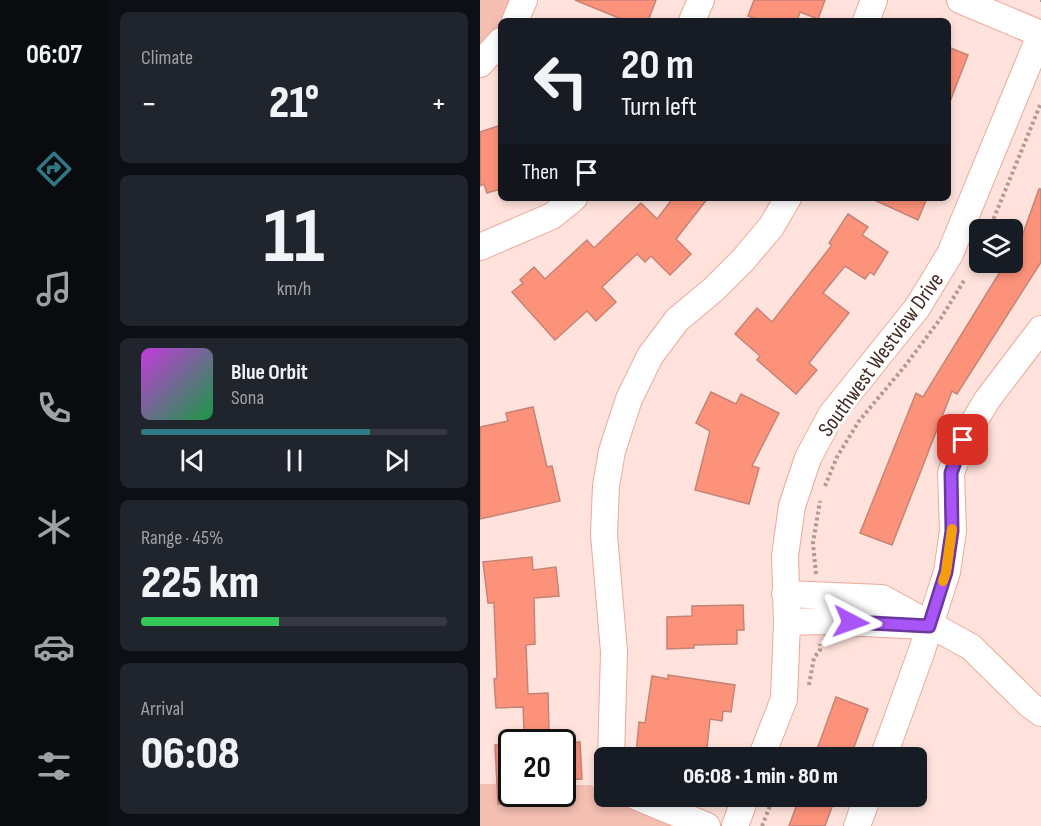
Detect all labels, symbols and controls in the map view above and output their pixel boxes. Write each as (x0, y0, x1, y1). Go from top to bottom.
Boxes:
text: 06:07 (26, 39, 82, 71)
text: 20 m (621, 40, 694, 91)
icon: left (522, 42, 600, 120)
text: Climate (141, 46, 193, 70)
text: 21° (269, 76, 319, 131)
text: − (141, 84, 157, 124)
text: + (431, 84, 447, 124)
text: Turn left (621, 91, 697, 123)
icon: directions (33, 148, 75, 190)
icon: arrive (570, 156, 603, 189)
text: Then (522, 159, 558, 186)
text: 11 (263, 191, 325, 284)
map controls (969, 219, 1023, 273)
button: layers (969, 219, 1023, 273)
icon: music (33, 268, 75, 310)
street label: Southwest Westview Drive (813, 268, 950, 442)
text: km/h (277, 277, 311, 301)
text: Blue Orbit (231, 359, 308, 386)
text: Sona (231, 386, 264, 410)
icon: phone (33, 387, 75, 429)
pin (937, 414, 988, 465)
icon: arrive (946, 423, 979, 456)
icon: previous (176, 444, 209, 477)
icon: pause (278, 444, 311, 477)
icon: next (380, 444, 413, 477)
icon: climate (33, 506, 75, 548)
text: Range · 45% (141, 526, 223, 550)
text: 225 km (141, 556, 259, 611)
position arrow (819, 590, 883, 654)
icon: car (33, 626, 75, 668)
text: Arrival (141, 697, 184, 721)
text: 06:08 (141, 727, 240, 782)
speed limit sign: 20 (498, 729, 576, 807)
icon: filters (33, 745, 75, 787)
text: 06:08 · 1 min · 80 m (683, 763, 838, 790)

